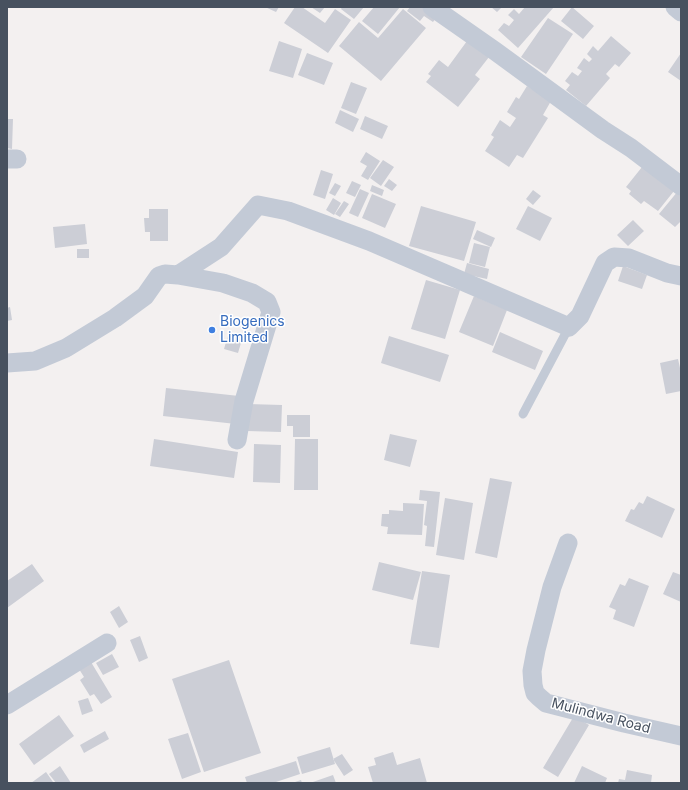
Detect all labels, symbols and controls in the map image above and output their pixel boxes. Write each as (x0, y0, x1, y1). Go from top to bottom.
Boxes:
place label: Biogenics Limited (220, 314, 285, 346)
marker: Biogenics Limited (207, 325, 217, 335)
street label: Mulindwa Road (550, 695, 652, 737)

